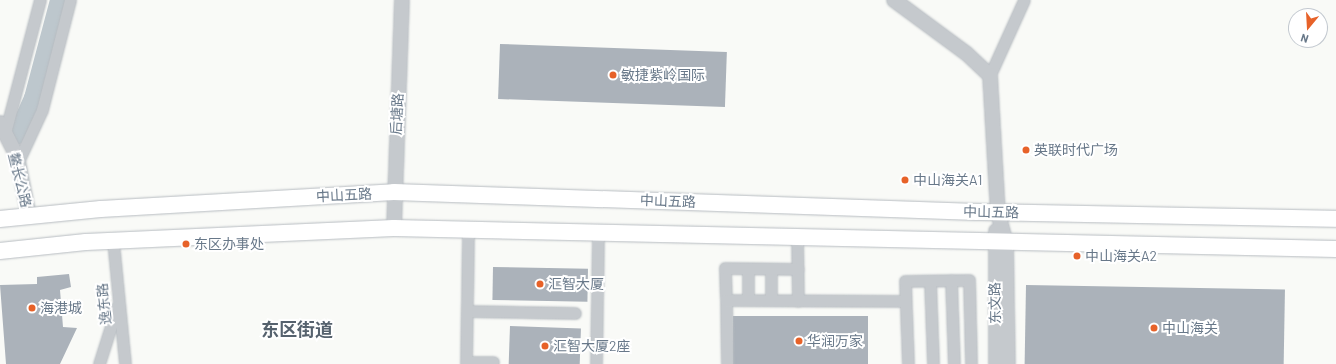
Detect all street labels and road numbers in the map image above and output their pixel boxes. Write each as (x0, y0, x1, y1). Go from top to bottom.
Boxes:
street label: 后塘路 (388, 93, 406, 135)
street label: 鳌长公路 (5, 151, 35, 209)
street label: 中山五路 (316, 185, 372, 205)
street label: 中山五路 (640, 192, 696, 210)
street label: 中山五路 (963, 203, 1019, 221)
street label: 逸东路 (93, 282, 115, 326)
street label: 东文路 (986, 282, 1004, 324)

